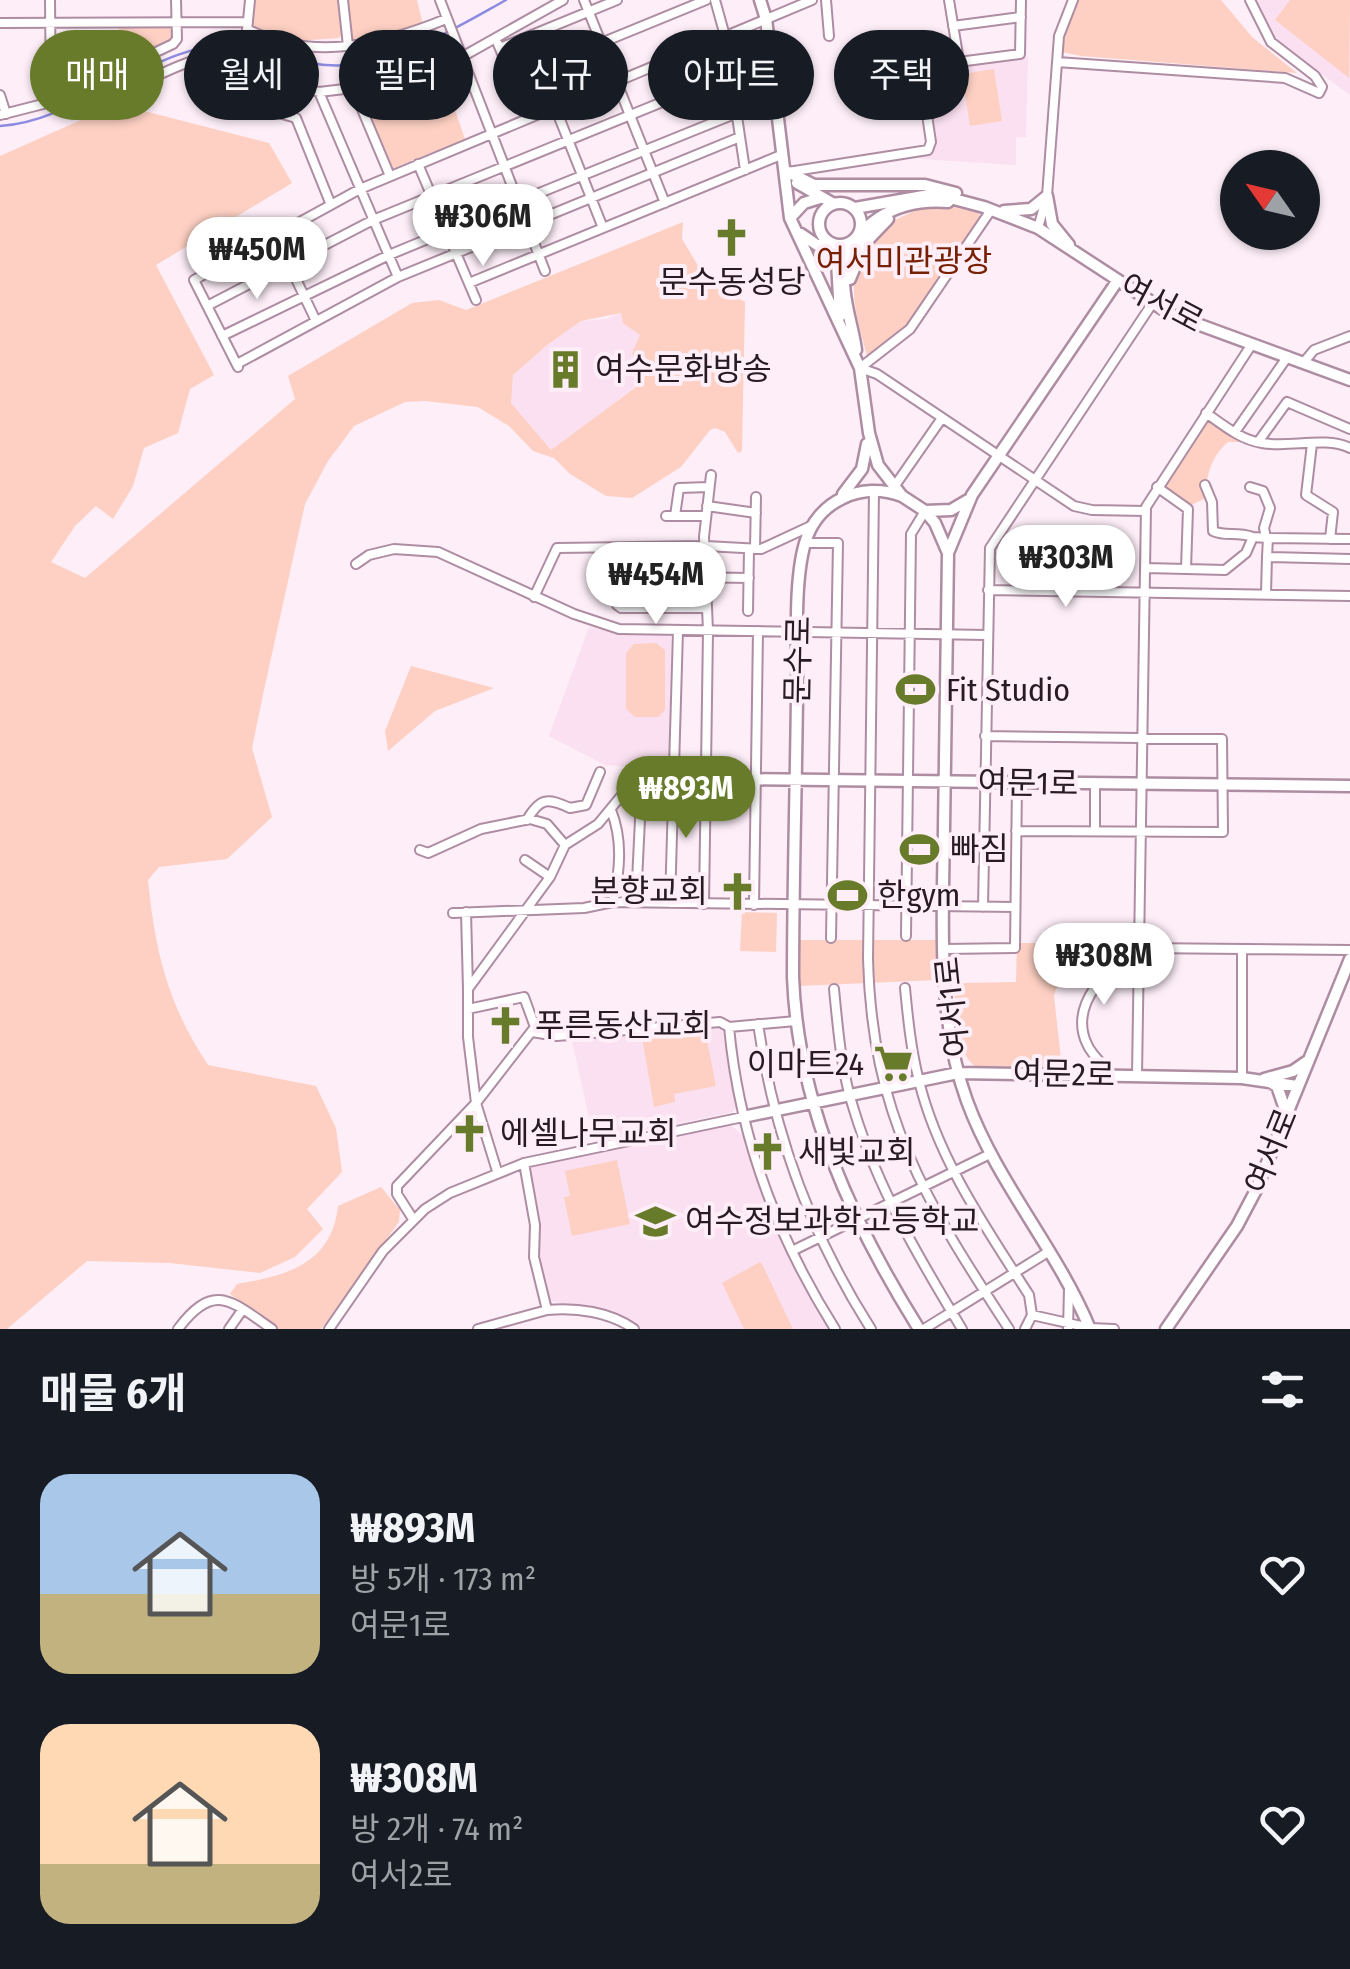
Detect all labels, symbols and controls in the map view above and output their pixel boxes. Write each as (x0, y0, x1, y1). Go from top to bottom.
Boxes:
chip: 매매 (30, 30, 164, 120)
chip: 월세 (184, 30, 319, 120)
chip: 필터 (339, 30, 473, 120)
chip: 신규 (493, 30, 628, 120)
chip: 아파트 (648, 30, 814, 120)
chip: 주택 (834, 30, 969, 120)
north arrow (1220, 150, 1320, 250)
map controls (1220, 150, 1320, 250)
pin: ₩306M (413, 184, 553, 269)
text: ₩306M (434, 197, 532, 235)
church icon: 문수동성당 (711, 216, 753, 258)
pin: ₩450M (187, 217, 327, 302)
text: ₩450M (208, 230, 306, 268)
park label: 여서미관광장 (816, 242, 992, 280)
place label: 문수동성당 (658, 263, 806, 301)
street label: 여서로 (1114, 265, 1210, 341)
building icon: 여수문화방송 (544, 348, 586, 390)
place label: 여수문화방송 (595, 350, 772, 388)
pin: ₩303M (996, 525, 1136, 610)
text: ₩303M (1018, 538, 1114, 576)
pin: ₩454M (586, 542, 726, 627)
text: ₩454M (608, 555, 704, 593)
street label: 문수로 (778, 616, 818, 704)
sports icon: Fit Studio (895, 669, 937, 711)
place label: Fit Studio (946, 671, 1070, 709)
pin: ₩893M (616, 756, 756, 841)
street label: 여문1로 (977, 763, 1079, 803)
text: ₩893M (638, 769, 734, 807)
sports icon: 빠짐 (899, 828, 941, 870)
place label: 빠짐 (950, 830, 1009, 868)
church icon: 본향교회 (717, 870, 759, 912)
place label: 본향교회 (590, 872, 708, 910)
sports icon: 한gym (826, 874, 868, 916)
place label: 한gym (877, 876, 960, 914)
pin: ₩308M (1034, 923, 1174, 1008)
text: ₩308M (1055, 936, 1153, 974)
street label: 여서1로 (928, 955, 976, 1059)
church icon: 푸른동산교회 (484, 1004, 526, 1046)
place label: 푸른동산교회 (535, 1006, 712, 1044)
supermarket icon: 이마트24 (873, 1043, 915, 1085)
place label: 이마트24 (747, 1045, 864, 1083)
street label: 여문2로 (1012, 1054, 1116, 1094)
street label: 여서로 (1237, 1103, 1305, 1199)
church icon: 에셀나무교회 (449, 1112, 491, 1154)
place label: 에셀나무교회 (500, 1114, 677, 1152)
church icon: 새빛교회 (747, 1131, 789, 1173)
place label: 새빛교회 (798, 1133, 916, 1171)
school or university icon: 여수정보과학고등학교 (634, 1200, 676, 1242)
place label: 여수정보과학고등학교 (685, 1202, 979, 1240)
icon: filters (1255, 1362, 1310, 1417)
text: 매물 6개 (40, 1369, 187, 1419)
text: ₩893M (350, 1503, 475, 1553)
icon: home (120, 1514, 240, 1634)
icon: heart (1255, 1547, 1310, 1602)
text: 방 5개 · 173 m² (350, 1560, 536, 1598)
text: 여문1로 (350, 1606, 451, 1644)
text: ₩308M (350, 1753, 478, 1803)
icon: home (120, 1764, 240, 1884)
icon: heart (1255, 1797, 1310, 1852)
text: 방 2개 · 74 m² (350, 1810, 523, 1848)
text: 여서2로 (350, 1856, 452, 1894)

